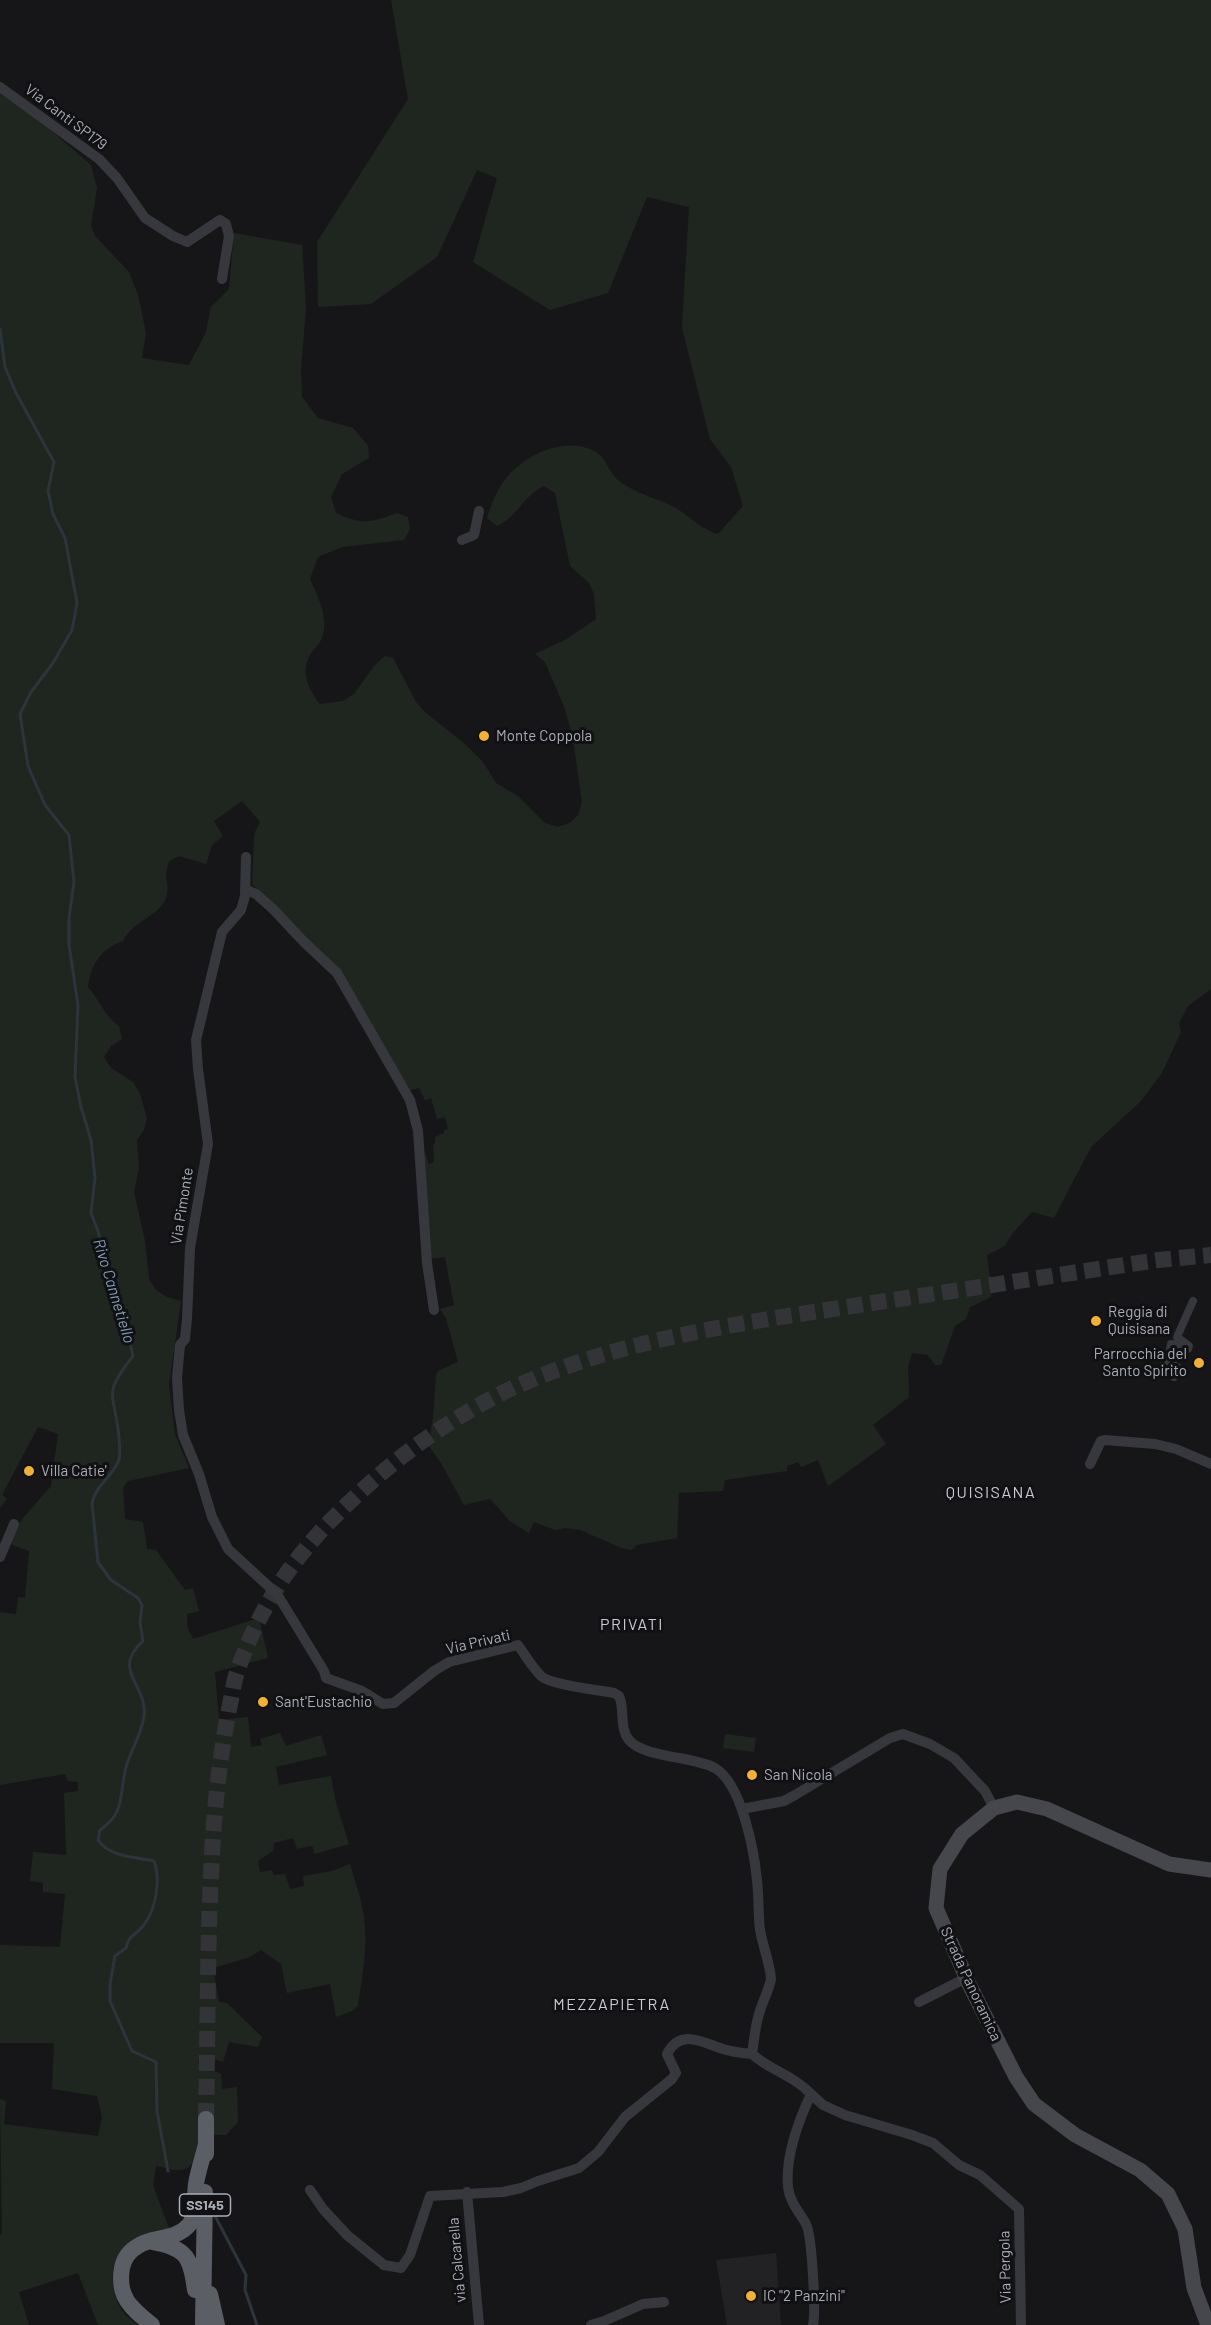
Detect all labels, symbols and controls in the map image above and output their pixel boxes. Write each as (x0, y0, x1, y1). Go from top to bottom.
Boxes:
street label: Via Canti SP179 (21, 80, 111, 154)
place label: Monte Coppola (496, 727, 592, 745)
marker: Monte Coppola (477, 729, 491, 743)
street label: Via Pimonte (167, 1166, 197, 1246)
water label: Rivo Cannetiello (89, 1236, 139, 1346)
place label: Reggia di Quisisana (1108, 1303, 1170, 1338)
marker: Reggia di Quisisana (1089, 1314, 1103, 1328)
place label: Parrocchia del Santo Spirito (1094, 1345, 1187, 1380)
marker: Parrocchia del Santo Spirito (1192, 1356, 1206, 1370)
place label: Villa Catie' (41, 1462, 107, 1480)
marker: Villa Catie' (22, 1464, 36, 1478)
district label: QUISISANA (946, 1483, 1036, 1503)
district label: PRIVATI (600, 1615, 664, 1635)
street label: Via Privati (444, 1626, 512, 1658)
place label: Sant'Eustachio (275, 1693, 372, 1711)
marker: Sant'Eustachio (256, 1695, 270, 1709)
place label: San Nicola (764, 1766, 832, 1784)
marker: San Nicola (745, 1768, 759, 1782)
street label: Strada Panoramica (937, 1924, 1005, 2044)
district label: MEZZAPIETRA (553, 1995, 671, 2015)
road number: SS145 (180, 2194, 230, 2216)
street label: via Calcarella (444, 2217, 470, 2303)
street label: Via Pergola (995, 2231, 1015, 2303)
place label: IC "2 Panzini" (763, 2287, 845, 2305)
marker: IC "2 Panzini" (744, 2289, 758, 2303)

